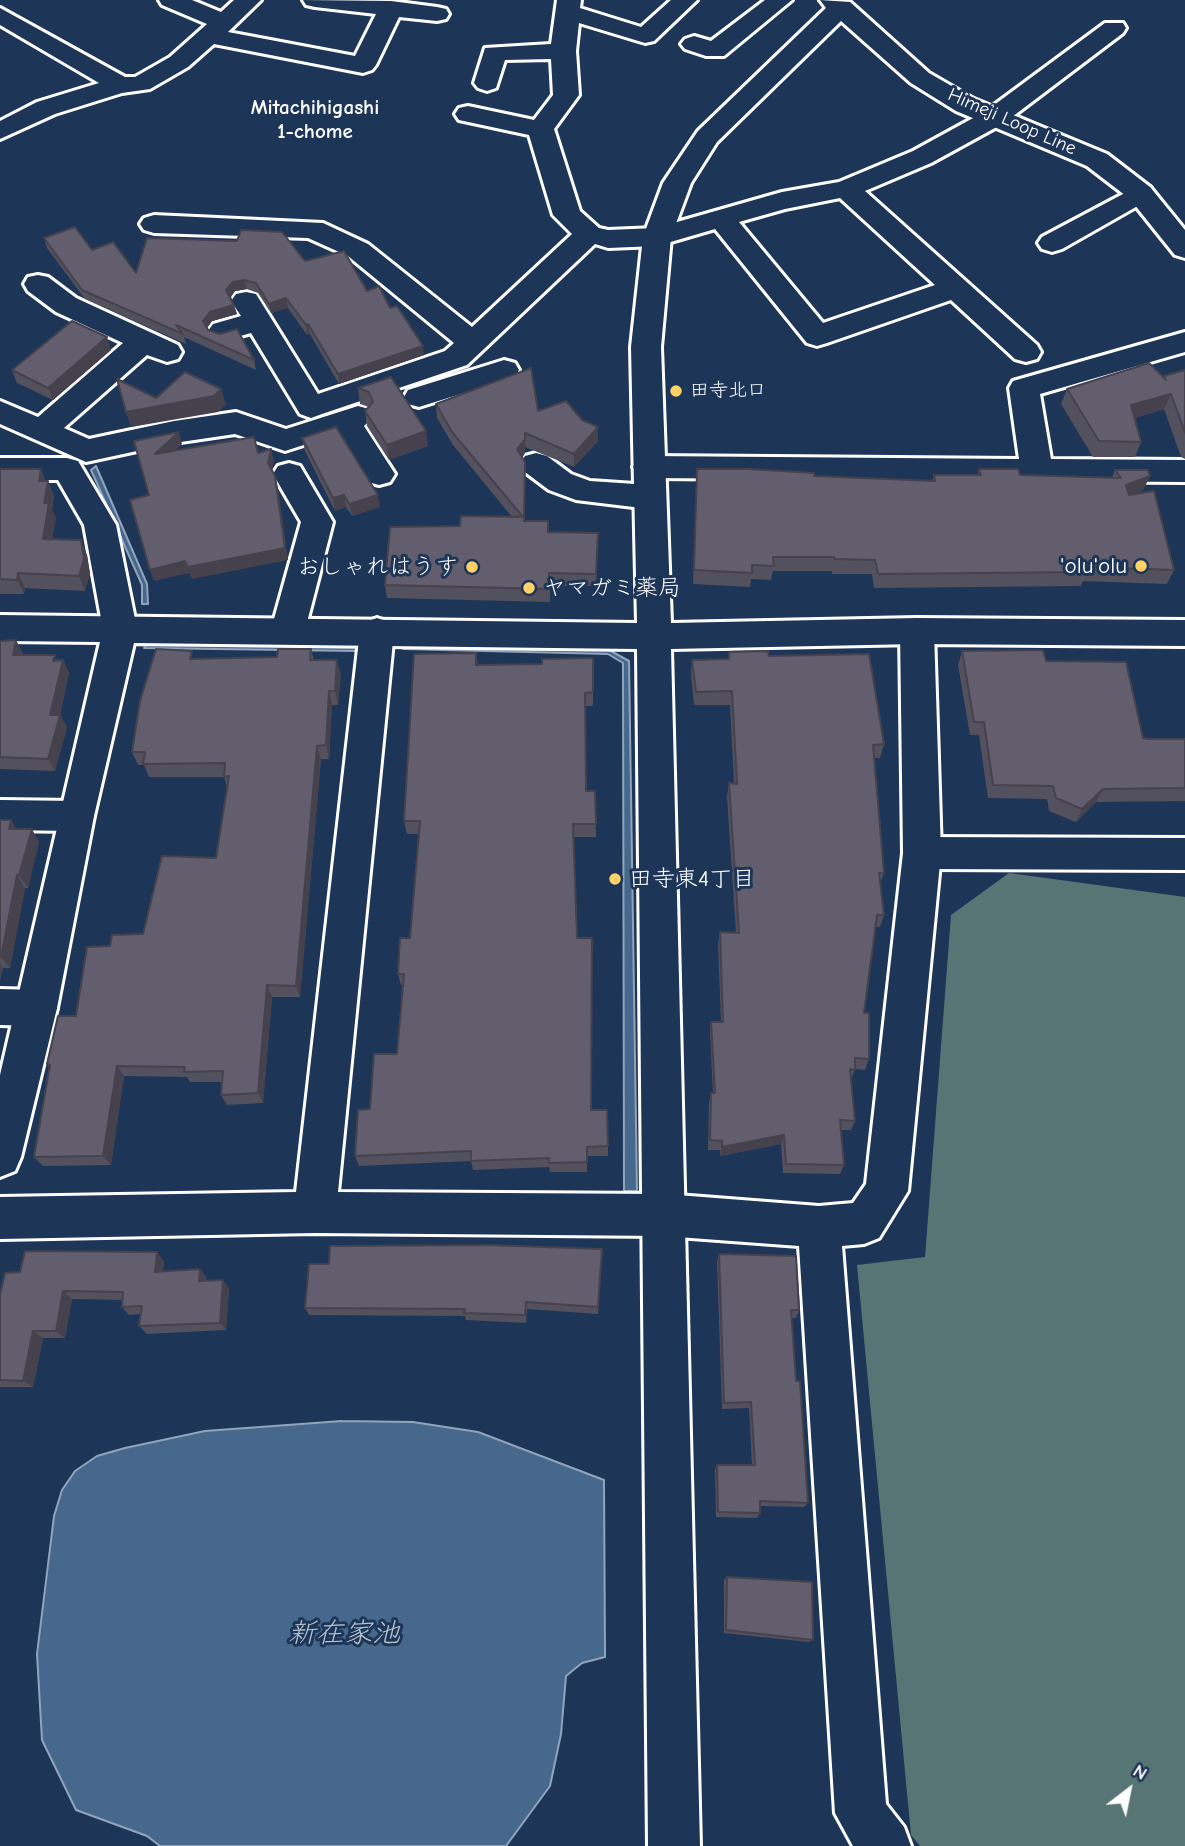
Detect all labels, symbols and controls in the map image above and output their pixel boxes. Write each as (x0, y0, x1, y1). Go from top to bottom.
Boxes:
street label: Himeji Loop Line (944, 84, 1080, 160)
district label: Mitachihigashi 1-chome (251, 95, 379, 145)
place label: 田寺北口 (690, 380, 766, 402)
marker: 田寺北口 (668, 383, 684, 399)
place label: 'olu'olu (1060, 552, 1127, 580)
place label: おしゃれはうす (297, 553, 458, 581)
marker: 'olu'olu (1133, 558, 1149, 574)
marker: おしゃれはうす (464, 559, 480, 575)
place label: ヤマガミ薬局 (543, 574, 681, 602)
marker: ヤマガミ薬局 (521, 580, 537, 596)
place label: 田寺東4丁目 (629, 865, 755, 893)
marker: 田寺東4丁目 (607, 871, 623, 887)
water label: 新在家池 (288, 1617, 400, 1651)
north arrow (1094, 1755, 1164, 1825)
text: N (1129, 1760, 1151, 1785)

